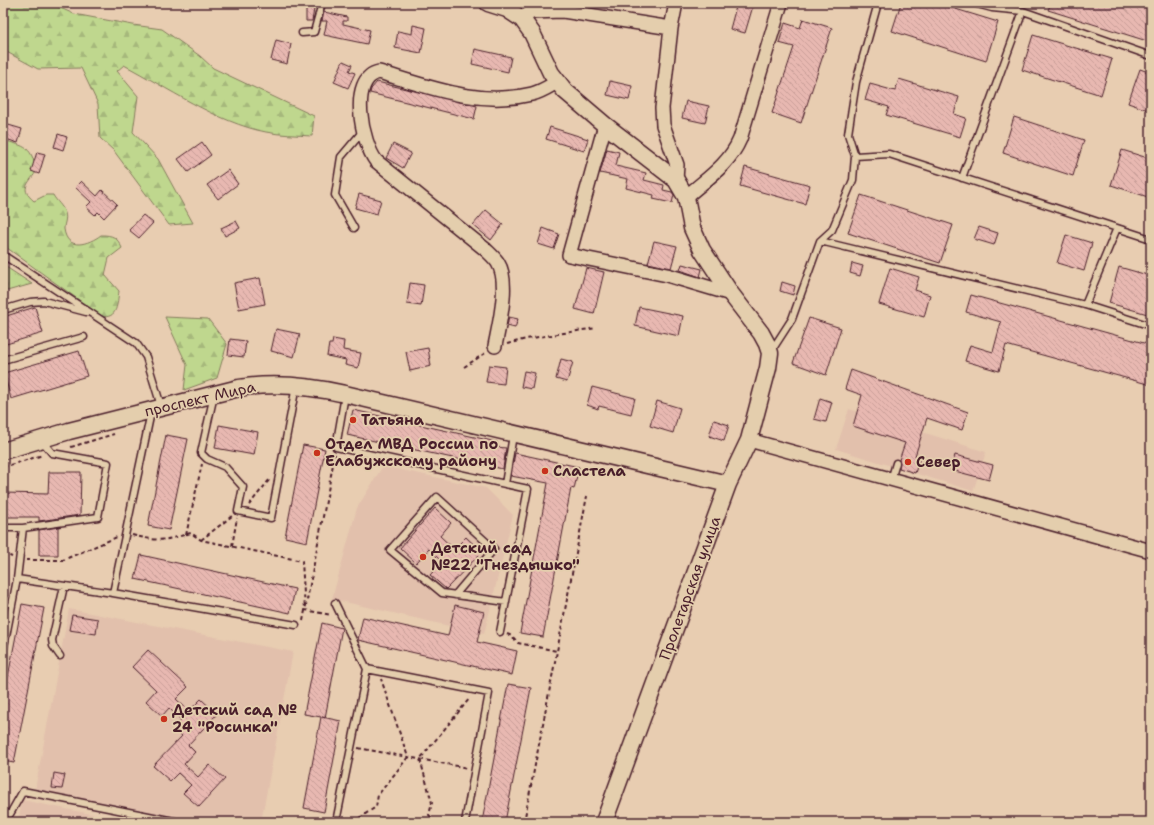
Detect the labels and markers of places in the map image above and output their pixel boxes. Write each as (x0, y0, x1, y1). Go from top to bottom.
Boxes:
place label: Татьяна (361, 410, 425, 430)
marker: Татьяна (348, 415, 358, 425)
place label: Отдел МВД России по Елабужскому району (325, 434, 498, 471)
marker: Отдел МВД России по Елабужскому району (312, 448, 322, 458)
place label: Север (916, 452, 961, 472)
marker: Север (903, 457, 913, 467)
place label: Сластела (553, 461, 627, 481)
marker: Сластела (540, 466, 550, 476)
place label: Детский сад №22 "Гнездышко" (431, 538, 580, 575)
marker: Детский сад №22 "Гнездышко" (418, 552, 428, 562)
place label: Детский сад № 24 "Росинка" (172, 700, 297, 737)
marker: Детский сад № 24 "Росинка" (159, 714, 169, 724)

